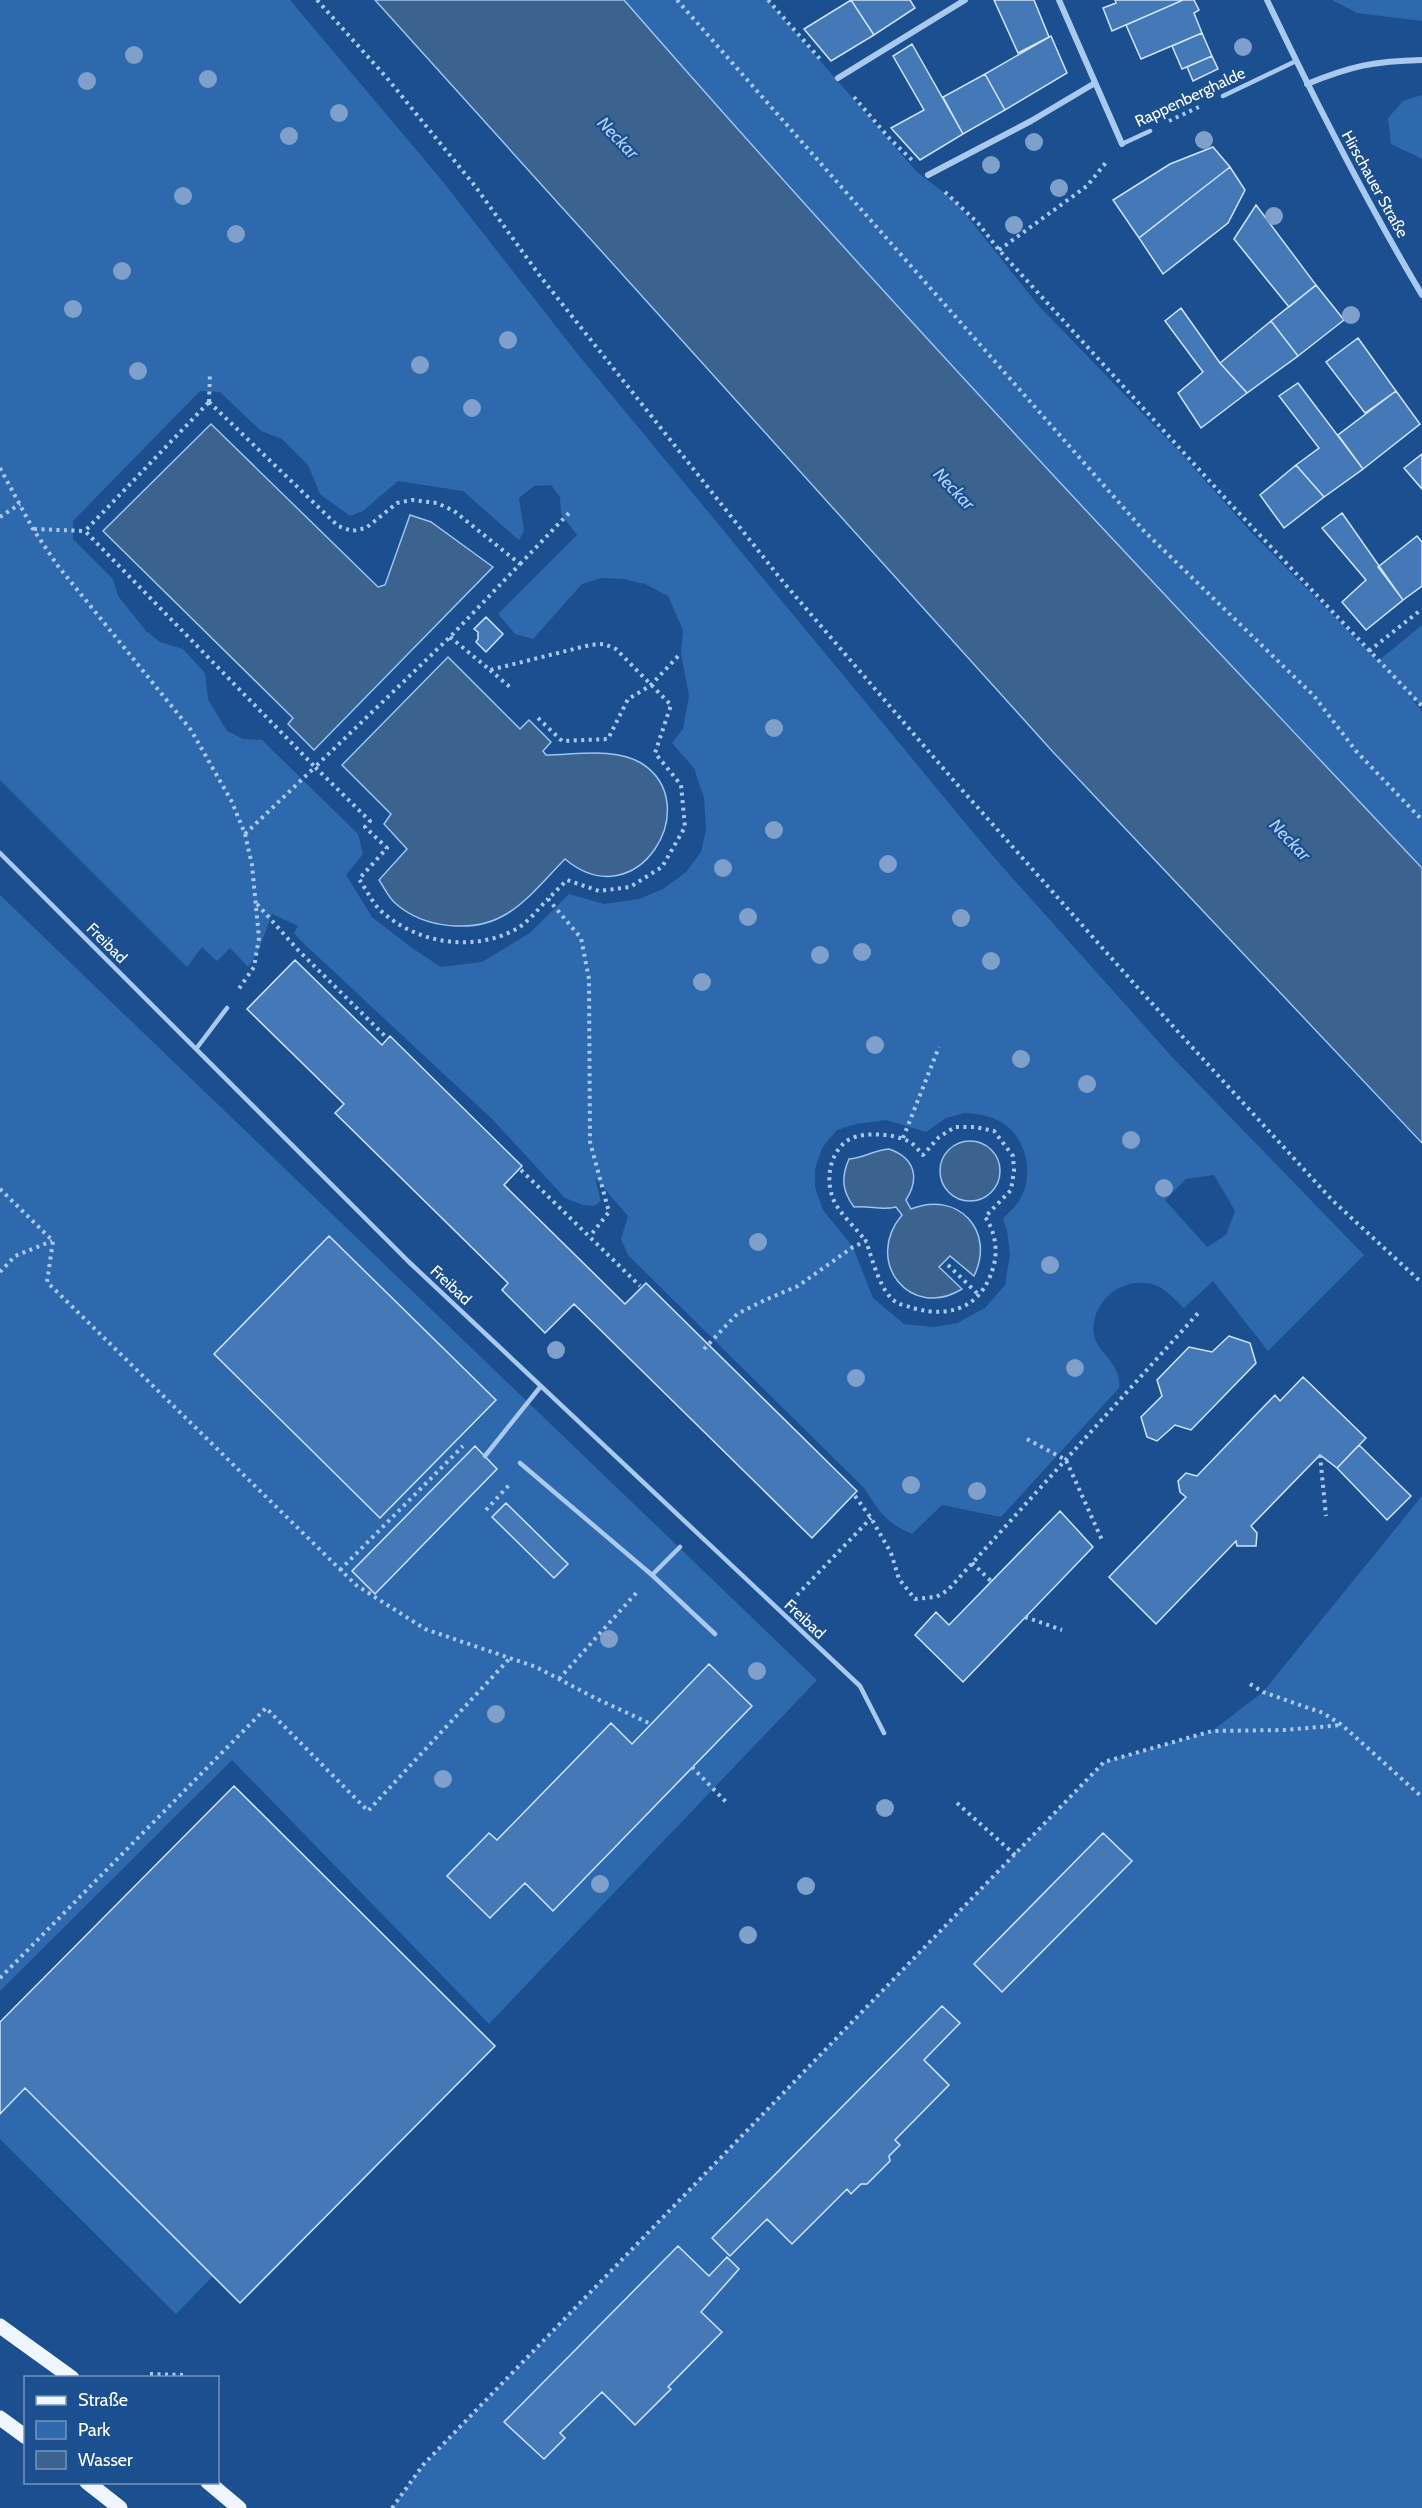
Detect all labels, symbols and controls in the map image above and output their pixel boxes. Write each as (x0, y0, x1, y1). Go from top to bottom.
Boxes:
street label: Rappenberghalde (1132, 63, 1248, 131)
water label: Neckar (593, 112, 644, 165)
street label: Hirschauer Straße (1338, 127, 1412, 241)
water label: Neckar (929, 463, 980, 516)
water label: Neckar (1265, 814, 1316, 867)
street label: Freibad (83, 919, 131, 967)
street label: Freibad (426, 1261, 476, 1309)
street label: Freibad (780, 1595, 830, 1643)
legend (24, 2376, 219, 2484)
text: Straße (78, 2389, 128, 2411)
text: Park (78, 2419, 111, 2441)
text: Wasser (78, 2449, 133, 2471)

